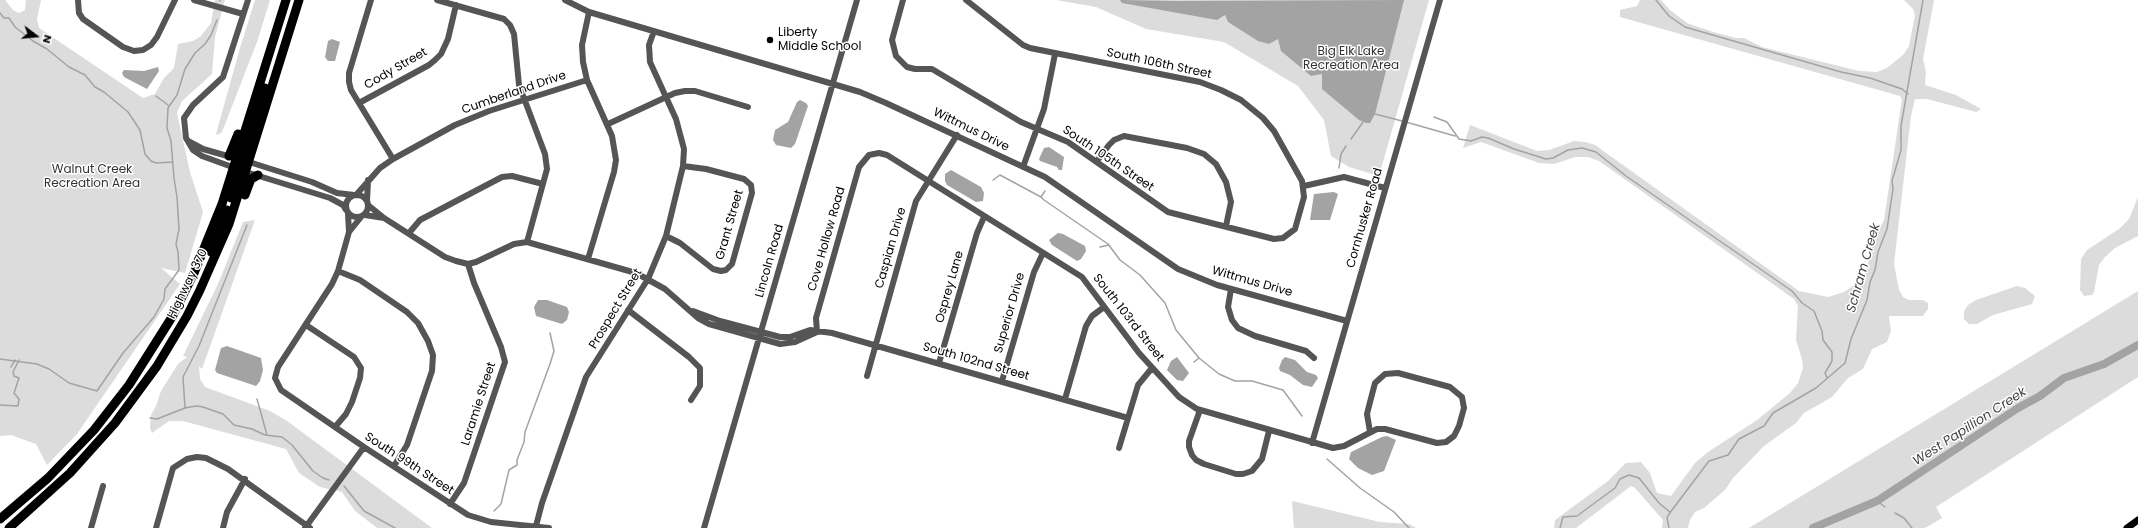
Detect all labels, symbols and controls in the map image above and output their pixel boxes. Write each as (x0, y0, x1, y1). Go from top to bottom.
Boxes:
north arrow (16, 16, 56, 56)
place label: Liberty Middle School (778, 26, 861, 54)
text: N (39, 33, 56, 45)
marker: Liberty Middle School (765, 35, 775, 45)
street label: Cody Street (362, 45, 430, 93)
park label: Big Elk Lake Recreation Area (1303, 45, 1399, 73)
street label: South 106th Street (1105, 46, 1213, 82)
street label: Cumberland Drive (460, 68, 568, 118)
street label: Wittmus Drive (931, 105, 1011, 155)
street label: South 105th Street (1060, 123, 1156, 195)
park label: Walnut Creek Recreation Area (44, 163, 140, 191)
street label: Cornhusker Road (1344, 166, 1386, 270)
street label: Cove Hollow Road (805, 185, 849, 293)
street label: Grant Street (713, 188, 747, 262)
street label: Caspian Drive (873, 206, 909, 290)
water label: Schram Creek (1844, 221, 1884, 315)
street label: Lincoln Road (753, 223, 787, 299)
street label: Highway 370 (165, 247, 211, 321)
street label: Osprey Lane (933, 249, 967, 325)
street label: Wittmus Drive (1210, 264, 1294, 300)
street label: Prospect Street (586, 266, 646, 352)
street label: Superior Drive (992, 271, 1028, 355)
street label: South 103rd Street (1089, 271, 1167, 365)
street label: South 102nd Street (921, 340, 1031, 384)
street label: Laramie Street (459, 360, 499, 448)
water label: West Papillion Creek (1910, 384, 2030, 470)
street label: South 99th Street (362, 430, 456, 498)

